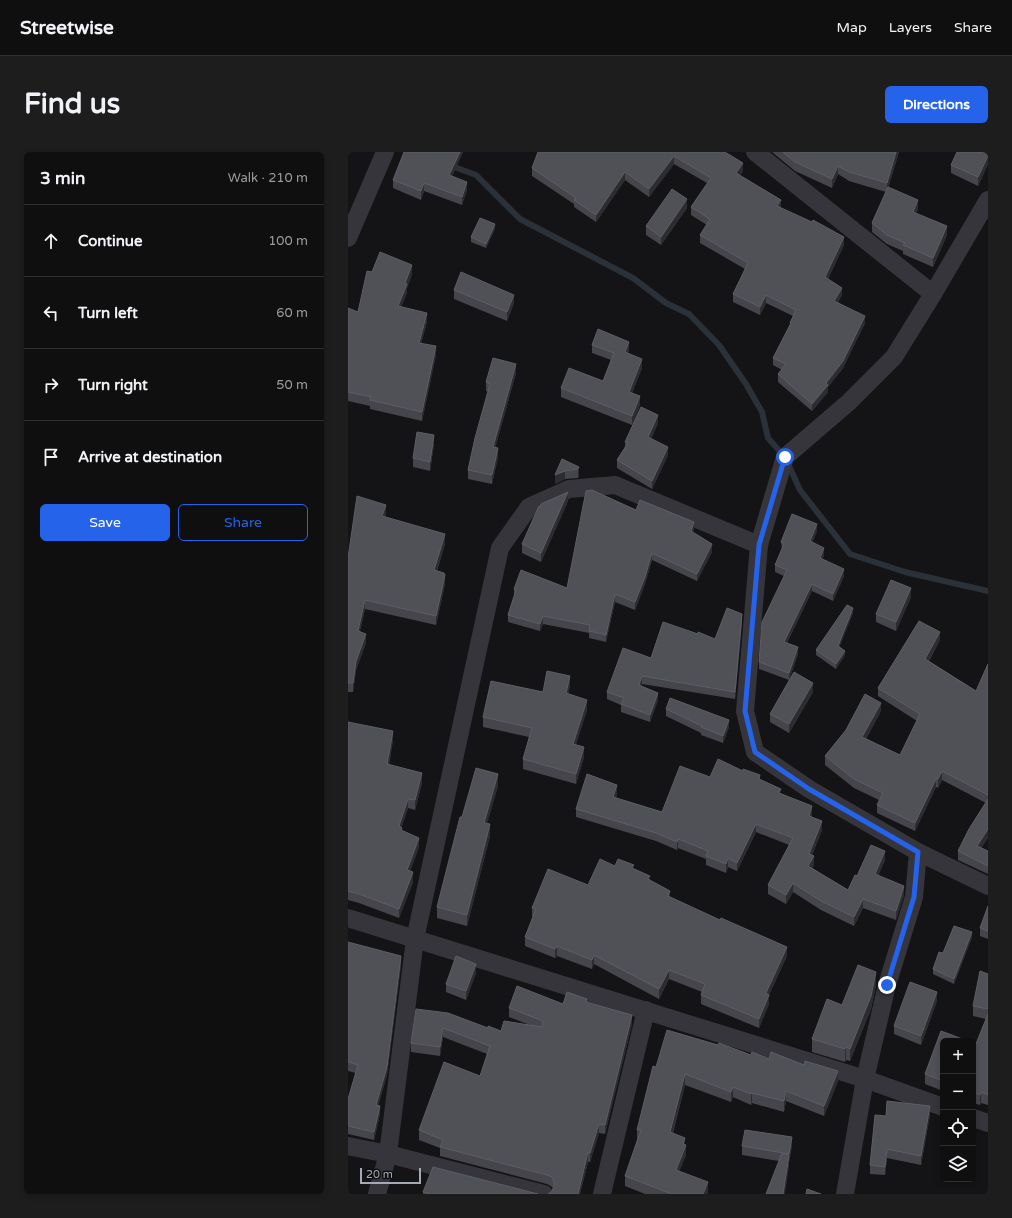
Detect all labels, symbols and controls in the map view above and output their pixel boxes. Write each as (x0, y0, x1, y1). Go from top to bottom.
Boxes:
text: Streetwise (20, 17, 114, 39)
text: Map (837, 19, 867, 36)
text: Layers (889, 19, 932, 36)
text: Share (954, 19, 992, 36)
button: Directions (885, 86, 988, 123)
text: Find us (24, 87, 120, 121)
text: 3 min (40, 168, 85, 189)
text: Walk · 210 m (228, 170, 308, 186)
icon: ahead (40, 230, 62, 252)
text: Continue (78, 232, 142, 250)
text: 100 m (268, 233, 308, 249)
icon: left (40, 302, 62, 324)
text: Turn left (78, 304, 138, 322)
text: 60 m (276, 305, 308, 321)
icon: right (40, 374, 62, 396)
text: Turn right (78, 376, 148, 394)
text: 50 m (276, 377, 308, 393)
icon: arrive (40, 446, 62, 468)
text: Arrive at destination (78, 448, 222, 466)
route start (776, 448, 794, 466)
button: Save (40, 504, 170, 541)
button: Share (178, 504, 308, 541)
route end (878, 976, 896, 994)
map controls (940, 1038, 976, 1182)
button: + (940, 1038, 976, 1074)
button: − (940, 1074, 976, 1110)
button: locate (940, 1110, 976, 1146)
button: layers (940, 1146, 976, 1182)
scale bar (360, 1166, 421, 1185)
text: 20 m (366, 1168, 393, 1181)

